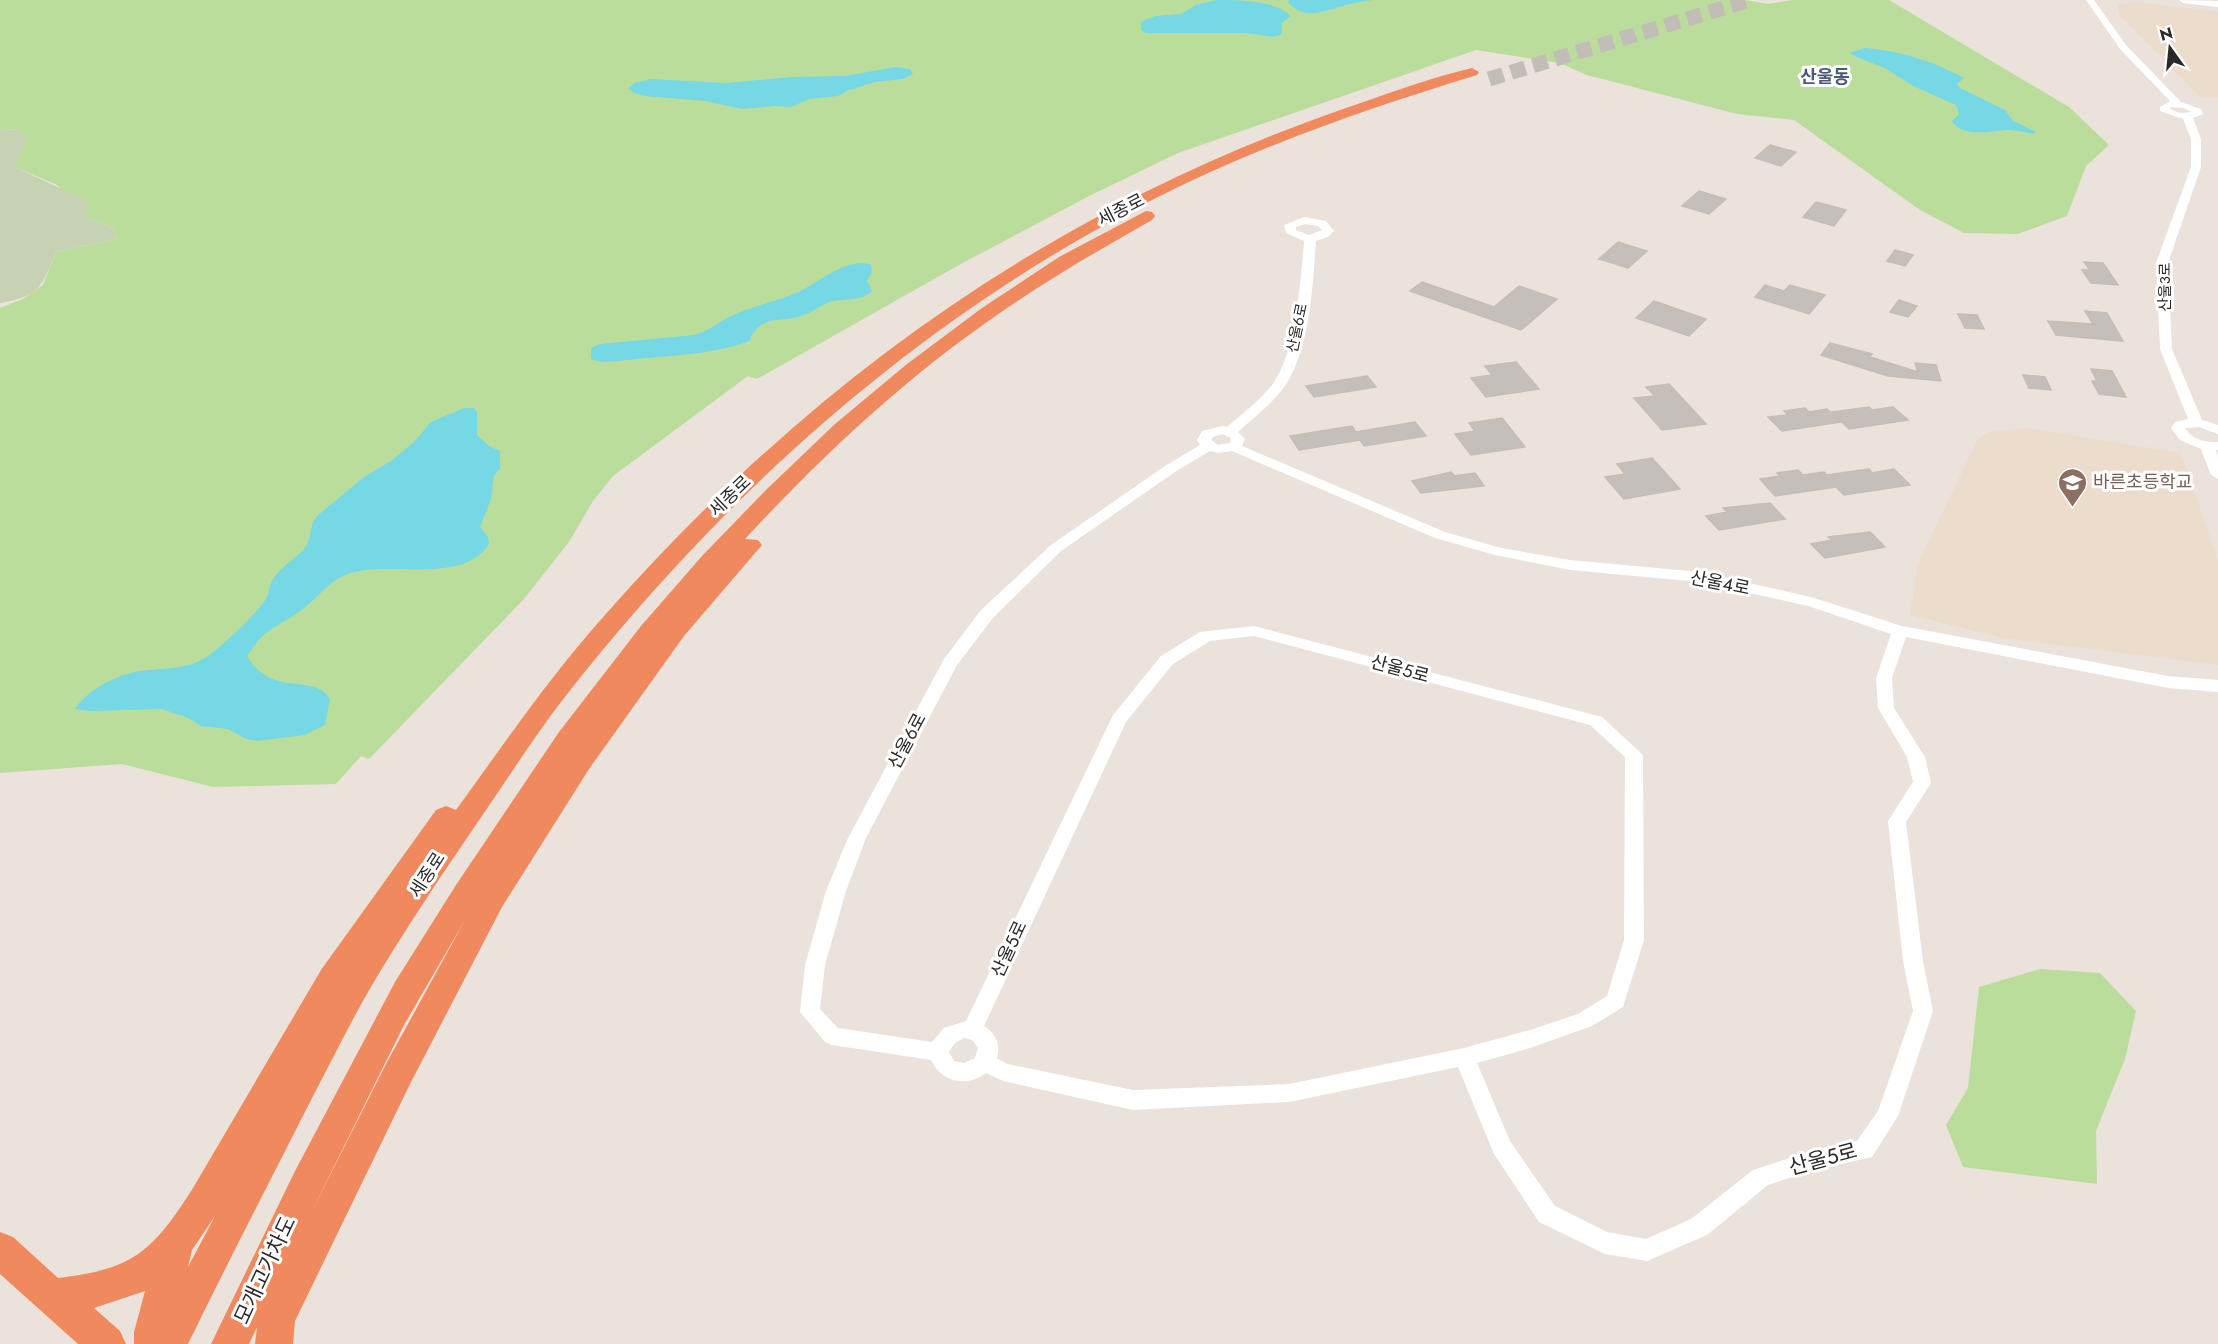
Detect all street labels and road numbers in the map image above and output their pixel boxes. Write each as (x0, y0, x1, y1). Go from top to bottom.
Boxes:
street label: 세종로 (1093, 187, 1149, 233)
street label: 산울3로 (2154, 262, 2176, 312)
street label: 산울6로 (1281, 301, 1313, 355)
street label: 세종로 (703, 469, 757, 523)
street label: 산울4로 (1688, 564, 1752, 602)
street label: 산울5로 (1368, 649, 1432, 689)
street label: 산울6로 (881, 708, 933, 774)
street label: 세종로 (403, 847, 451, 903)
street label: 산울5로 (985, 916, 1033, 982)
street label: 산울5로 (1785, 1135, 1861, 1183)
street label: 모개고가차도 (227, 1211, 303, 1329)

